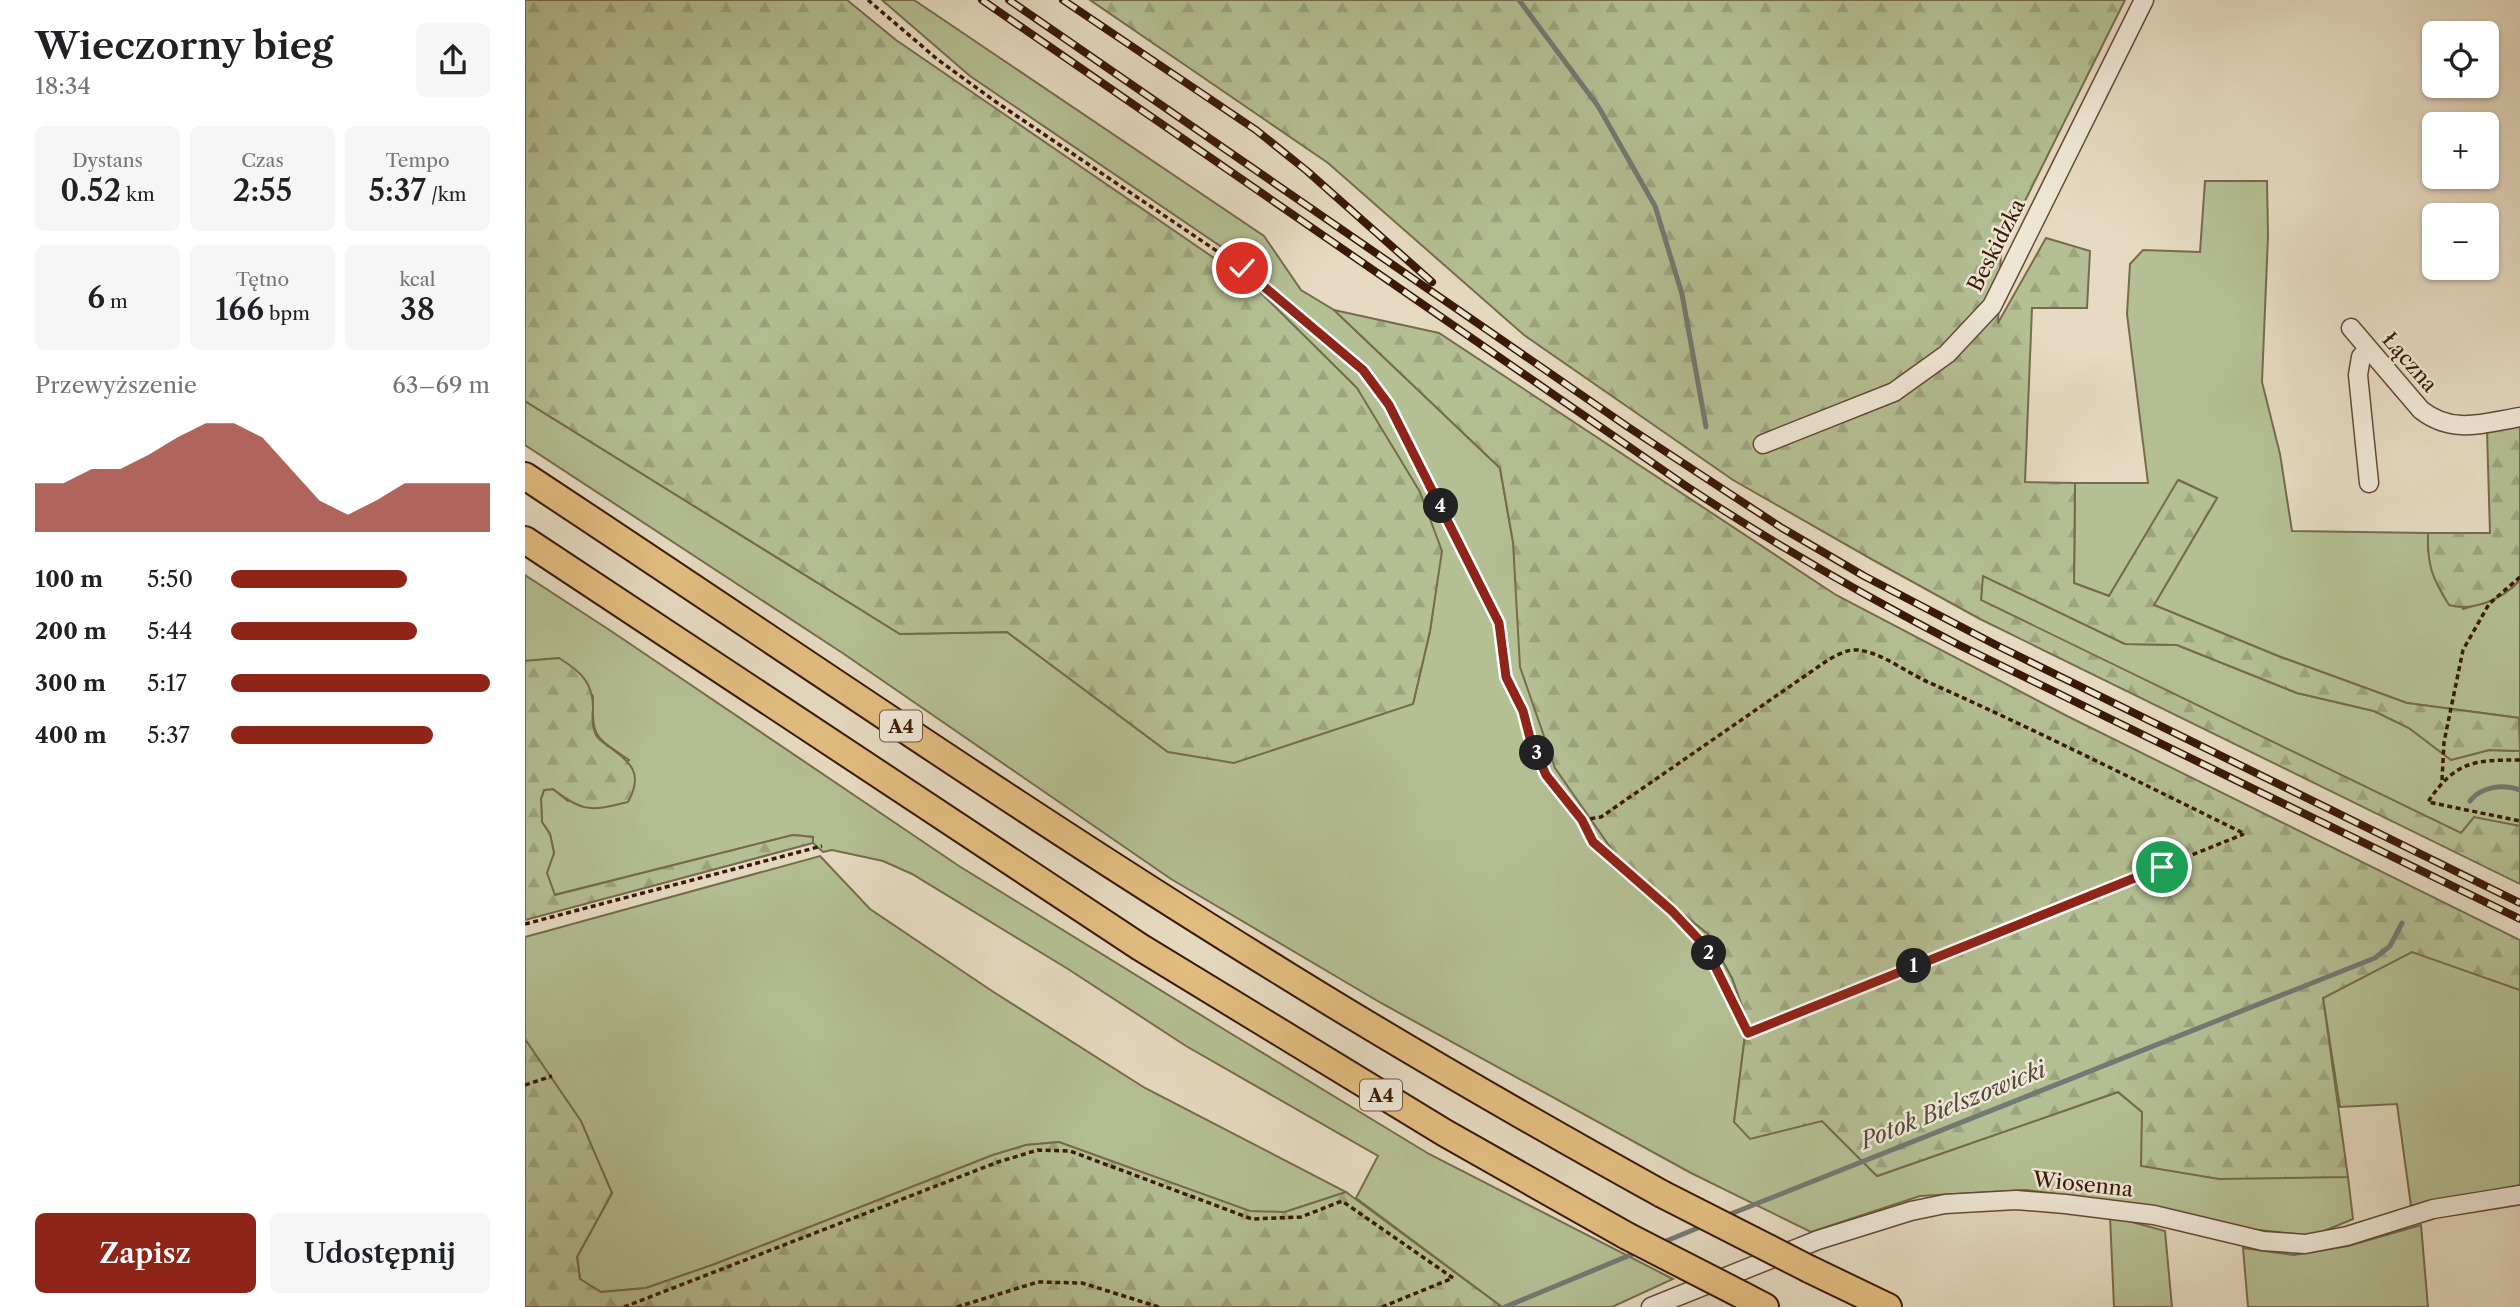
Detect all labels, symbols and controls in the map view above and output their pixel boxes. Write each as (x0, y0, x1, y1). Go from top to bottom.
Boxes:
map controls (2422, 21, 2499, 280)
button: locate (2422, 21, 2499, 98)
text: Wieczorny bieg (35, 22, 333, 69)
button: share (416, 23, 490, 97)
text: 18:34 (35, 72, 91, 100)
button: + (2422, 112, 2499, 189)
text: Dystans (72, 149, 143, 172)
text: Czas (241, 149, 284, 172)
text: Tempo (385, 149, 450, 172)
text: 0.52 (60, 172, 121, 209)
text: 2:55 (233, 172, 292, 209)
text: 5:37 (369, 172, 426, 209)
text: km (121, 183, 155, 206)
text: /km (426, 183, 466, 206)
street label: Beskidzka (1962, 194, 2030, 295)
button: − (2422, 203, 2499, 280)
pin (1212, 238, 1272, 298)
icon: check (1223, 249, 1261, 287)
text: Tętno (236, 268, 289, 291)
text: kcal (400, 268, 435, 291)
text: 6 (87, 279, 105, 316)
text: m (105, 290, 128, 313)
text: 166 (215, 291, 264, 328)
text: 38 (400, 291, 435, 328)
text: bpm (264, 302, 310, 325)
street label: Łączna (2377, 327, 2443, 398)
text: Przewyższenie (35, 371, 197, 399)
text: 63–69 m (392, 371, 490, 399)
pin: 4 (1423, 489, 1459, 524)
text: 4 (1435, 494, 1446, 517)
text: 100 m (35, 565, 103, 593)
text: 5:50 (147, 565, 193, 593)
text: 200 m (35, 617, 107, 645)
text: 5:44 (147, 617, 193, 645)
text: 300 m (35, 669, 106, 697)
text: 5:17 (147, 669, 187, 697)
road number: A4 (880, 710, 922, 741)
text: 400 m (35, 721, 107, 749)
text: 5:37 (147, 721, 190, 749)
pin: 3 (1520, 736, 1555, 770)
text: 3 (1531, 741, 1542, 764)
pin (2132, 837, 2192, 897)
icon: arrive (2143, 848, 2181, 886)
pin: 2 (1691, 936, 1727, 970)
text: 2 (1703, 941, 1714, 964)
pin: 1 (1897, 948, 1931, 984)
text: 1 (1909, 954, 1918, 977)
water label: Potok Bielszowicki (1854, 1054, 2051, 1156)
road number: A4 (1360, 1079, 1402, 1110)
street label: Wiosenna (2031, 1166, 2135, 1202)
button: Zapisz (35, 1213, 256, 1293)
button: Udostępnij (270, 1213, 490, 1293)

